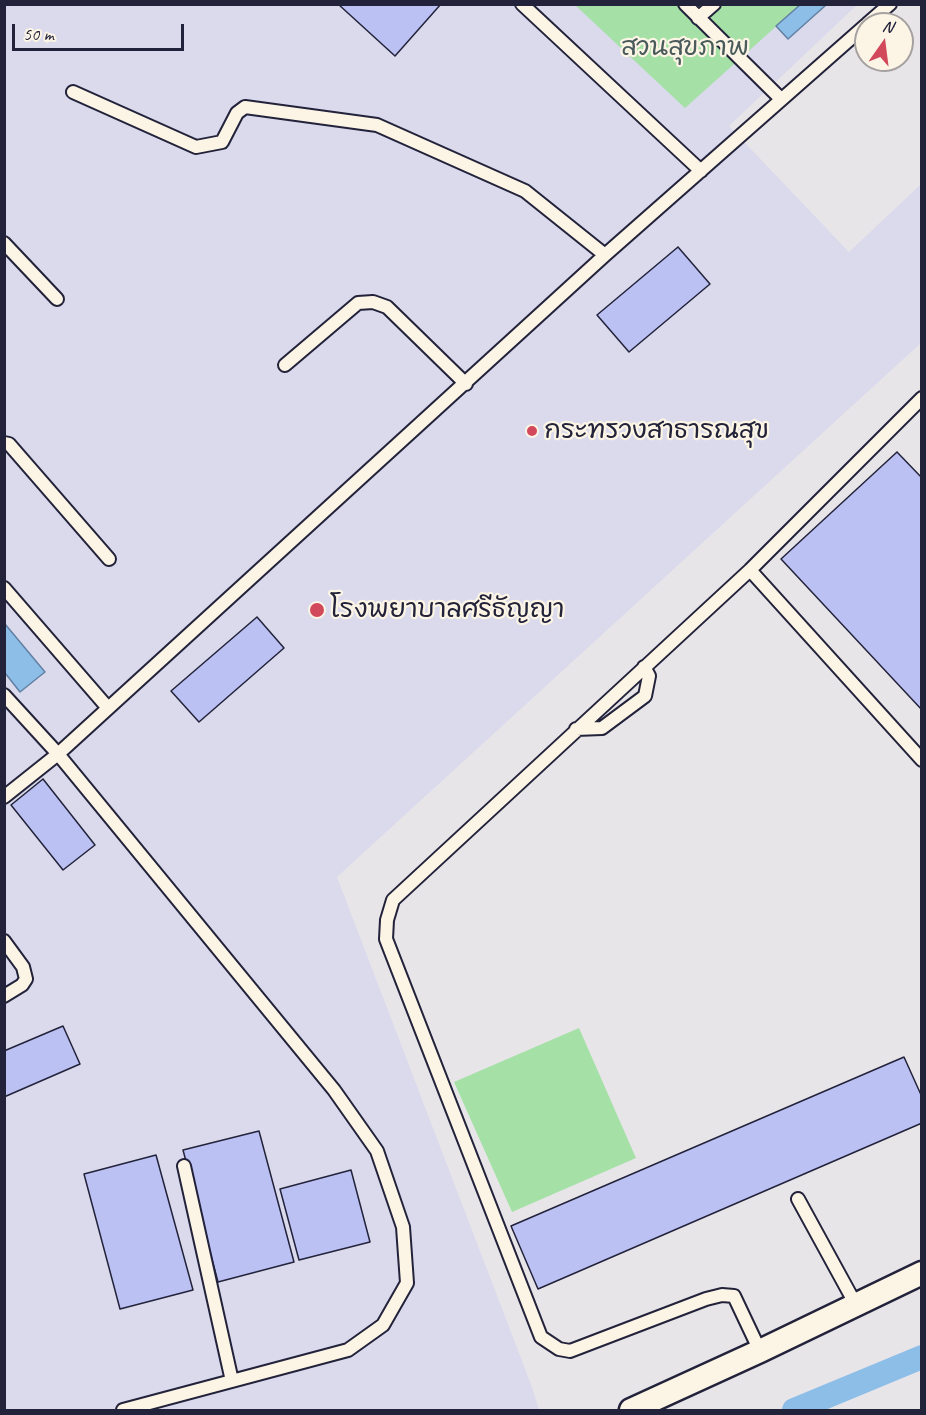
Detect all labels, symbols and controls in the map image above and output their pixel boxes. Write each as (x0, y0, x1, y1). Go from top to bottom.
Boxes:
scale bar (15, 12, 188, 50)
north arrow (854, 12, 914, 72)
text: N (881, 16, 895, 37)
text: 50 m (23, 23, 54, 45)
park label: สวนสุขภาพ (621, 32, 749, 64)
place label: กระทรวงสาธารณสุข (544, 415, 769, 447)
marker: กระทรวงสาธารณสุข (525, 424, 539, 438)
place label: โรงพยาบาลศรีธัญญา (330, 594, 564, 626)
marker: โรงพยาบาลศรีธัญญา (308, 601, 326, 619)

